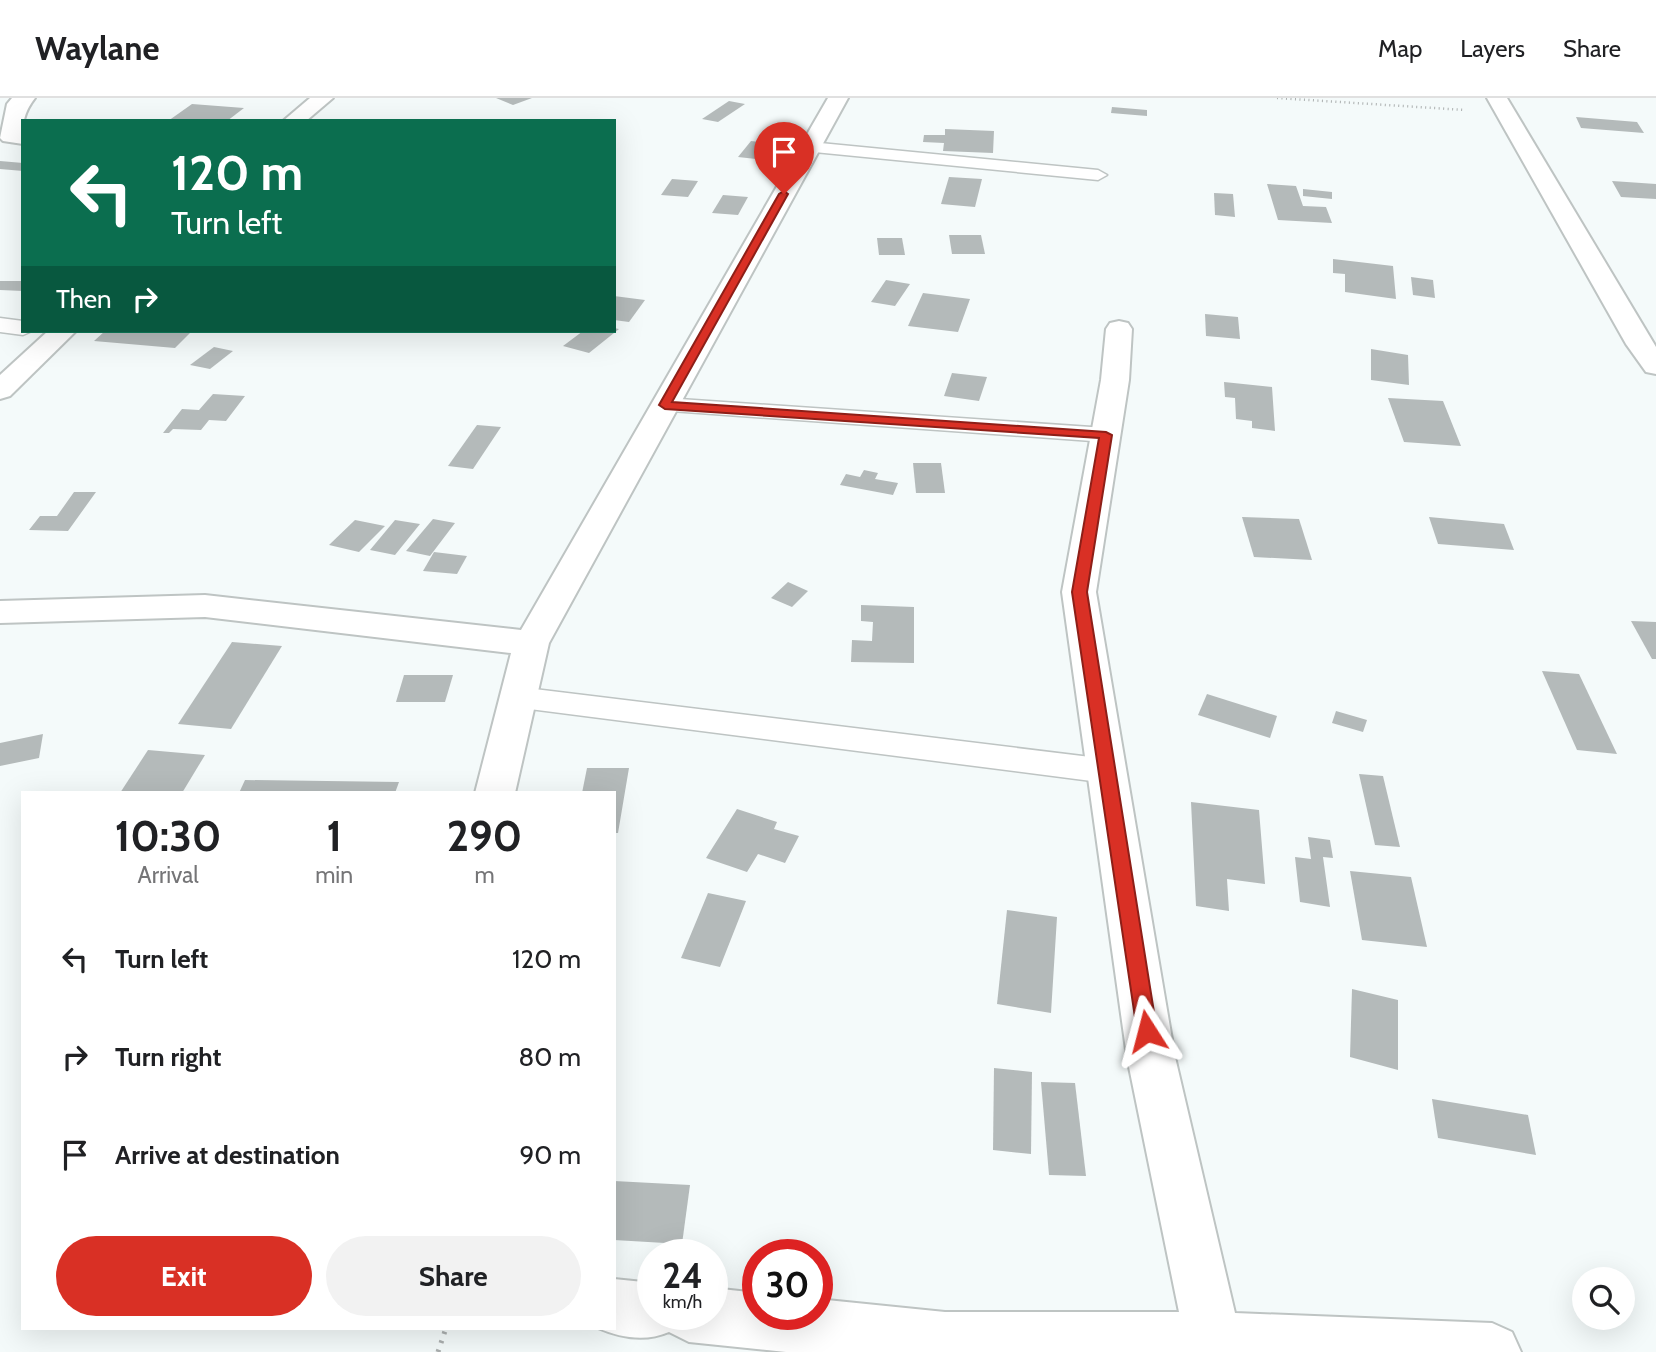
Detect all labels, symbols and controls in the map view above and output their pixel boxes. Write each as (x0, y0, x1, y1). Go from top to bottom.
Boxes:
text: Waylane (35, 28, 159, 68)
text: Map (1378, 34, 1422, 63)
text: Layers (1460, 34, 1525, 63)
text: Share (1563, 34, 1621, 63)
pin (754, 122, 814, 194)
icon: arrive (765, 133, 803, 171)
text: 120 m (171, 143, 303, 202)
icon: left (56, 147, 147, 238)
text: Turn left (171, 203, 282, 242)
icon: right (126, 280, 164, 318)
text: Then (56, 283, 112, 315)
text: 10:30 (115, 810, 221, 862)
text: 1 (326, 810, 342, 862)
text: 290 (447, 810, 522, 862)
text: Arrival (137, 861, 199, 889)
text: min (315, 861, 353, 889)
text: m (474, 861, 495, 889)
icon: left (56, 940, 94, 978)
text: Turn left (115, 943, 208, 975)
text: 120 m (512, 943, 581, 975)
position arrow (1110, 994, 1184, 1068)
icon: right (56, 1038, 94, 1076)
text: Turn right (115, 1041, 221, 1073)
text: 80 m (518, 1041, 581, 1073)
icon: arrive (56, 1136, 94, 1174)
text: Arrive at destination (115, 1139, 340, 1171)
text: 90 m (519, 1139, 581, 1171)
button: Exit (56, 1236, 312, 1316)
button: Share (326, 1236, 581, 1316)
speed limit sign: 30 (742, 1239, 833, 1330)
text: 24 (662, 1254, 703, 1297)
map controls (1572, 1267, 1635, 1330)
button: search (1572, 1267, 1635, 1330)
text: km/h (663, 1291, 702, 1313)

